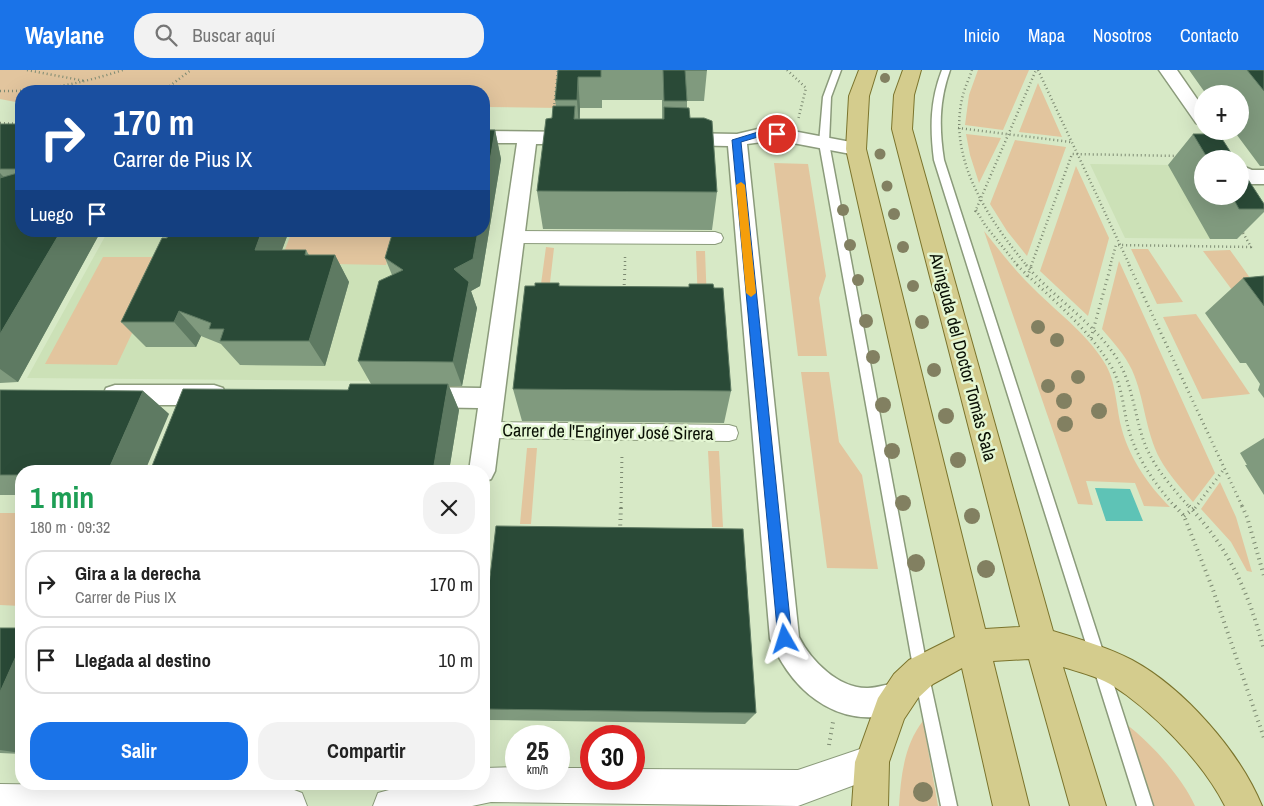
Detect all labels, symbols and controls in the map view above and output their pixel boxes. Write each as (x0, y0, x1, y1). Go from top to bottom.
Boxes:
search box (134, 13, 484, 58)
text: Waylane (25, 19, 104, 51)
icon: search (152, 21, 180, 49)
text: Buscar aquí (192, 22, 275, 48)
text: Inicio (964, 23, 1000, 48)
text: Mapa (1028, 23, 1065, 48)
text: Nosotros (1093, 23, 1152, 48)
text: Contacto (1180, 23, 1239, 48)
map controls (1194, 85, 1249, 205)
button: + (1194, 85, 1249, 140)
text: 170 m (113, 99, 194, 146)
icon: right (30, 105, 95, 170)
pin (756, 113, 798, 155)
icon: arrive (763, 120, 791, 148)
text: Carrer de Pius IX (113, 144, 252, 174)
button: − (1194, 150, 1249, 205)
icon: arrive (83, 200, 111, 228)
text: Luego (30, 201, 73, 227)
street label: Avinguda del Doctor Tomàs Sala (923, 249, 1003, 464)
street label: Carrer de l'Enginyer José Sirera (502, 417, 714, 446)
text: 1 min (30, 477, 94, 517)
button: close (423, 482, 475, 534)
text: 180 m · 09:32 (30, 516, 110, 538)
text: Gira a la derecha (75, 560, 201, 586)
icon: right (32, 570, 60, 598)
text: 170 m (430, 571, 473, 597)
text: Carrer de Pius IX (75, 586, 176, 608)
position arrow (758, 612, 810, 664)
icon: arrive (32, 646, 60, 674)
text: Llegada al destino (75, 647, 211, 673)
text: 10 m (438, 647, 473, 673)
button: Salir (30, 722, 248, 780)
button: Compartir (258, 722, 475, 780)
speed limit sign: 30 (580, 725, 645, 790)
text: 25 (526, 734, 549, 768)
text: km/h (527, 762, 548, 778)

